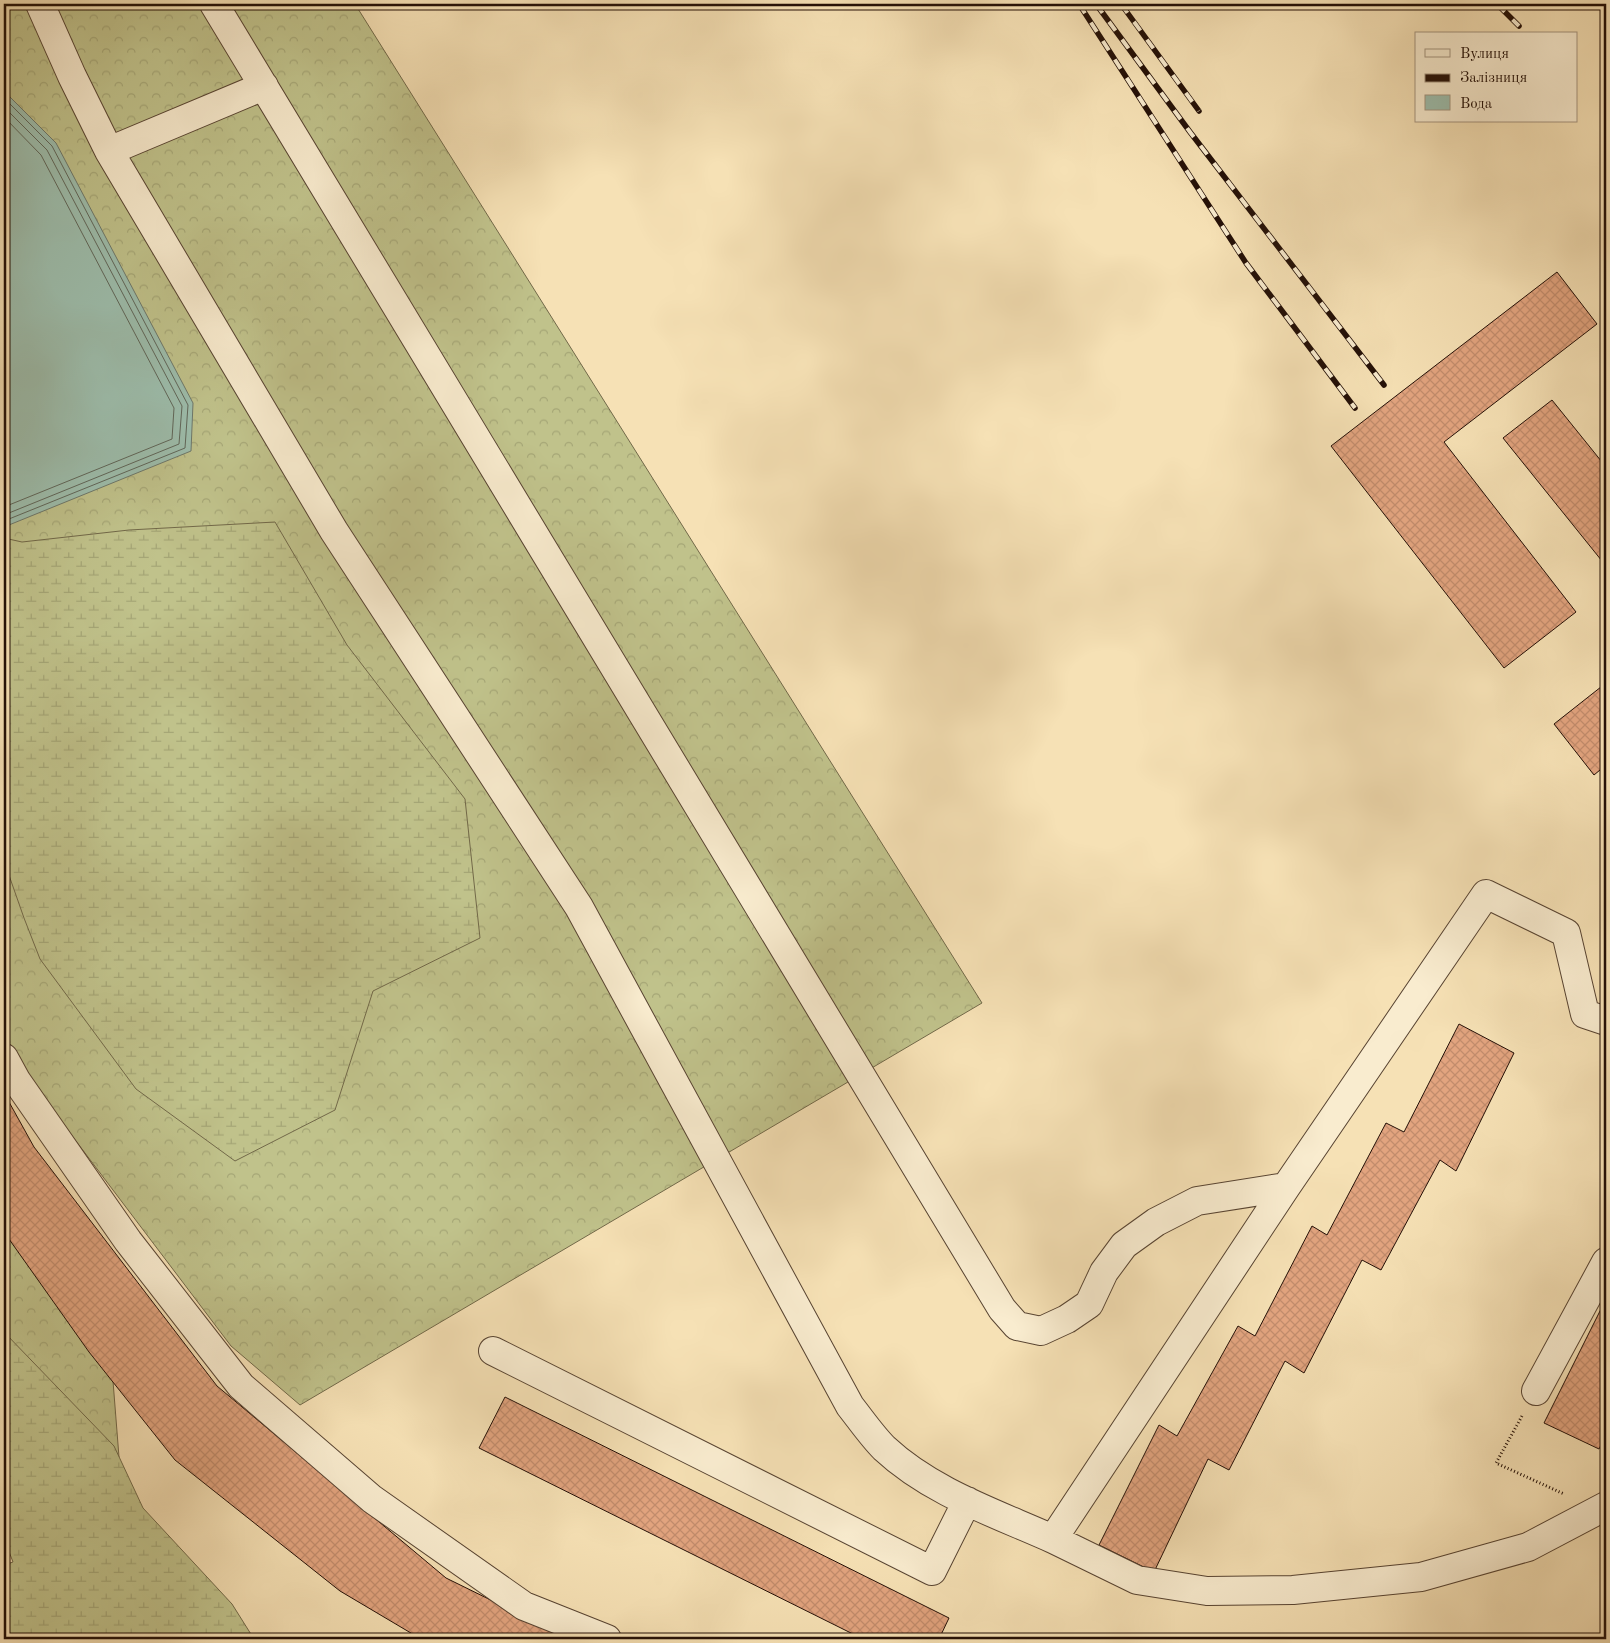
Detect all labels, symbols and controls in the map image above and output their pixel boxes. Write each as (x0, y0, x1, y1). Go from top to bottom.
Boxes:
legend (1415, 32, 1578, 122)
text: Вулиця (1460, 47, 1509, 62)
text: Залізниця (1460, 71, 1527, 86)
text: Вода (1460, 97, 1493, 112)

